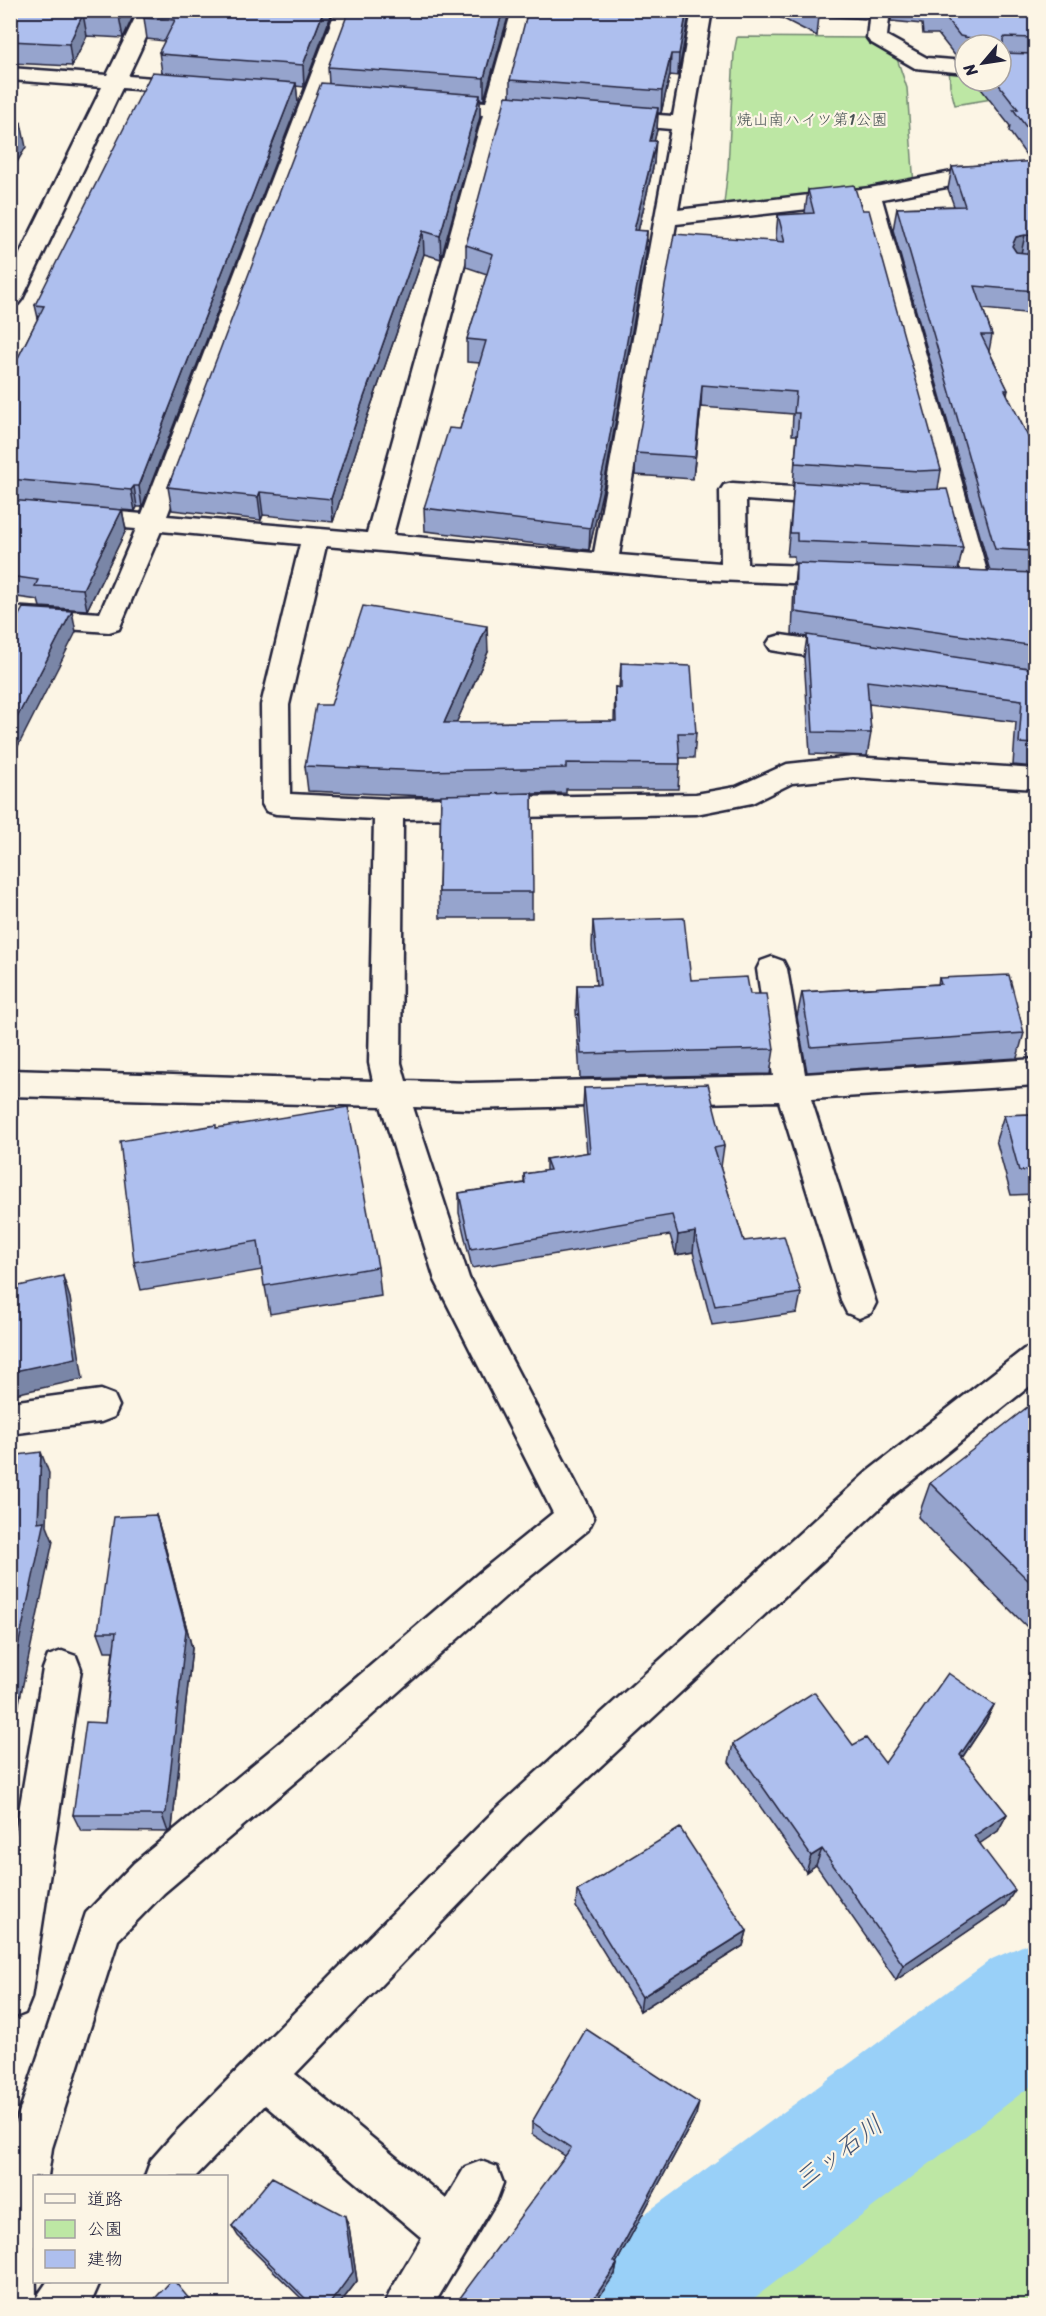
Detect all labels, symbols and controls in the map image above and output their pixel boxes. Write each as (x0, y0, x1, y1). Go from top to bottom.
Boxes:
north arrow (953, 33, 1013, 93)
text: N (955, 57, 986, 83)
park label: 焼山南ハイツ第1公園 (737, 105, 887, 134)
water label: 三ッ石川 (783, 2102, 893, 2202)
legend (33, 2175, 228, 2283)
text: 道路 (87, 2183, 123, 2215)
text: 公園 (87, 2213, 123, 2245)
text: 建物 (87, 2243, 123, 2275)

